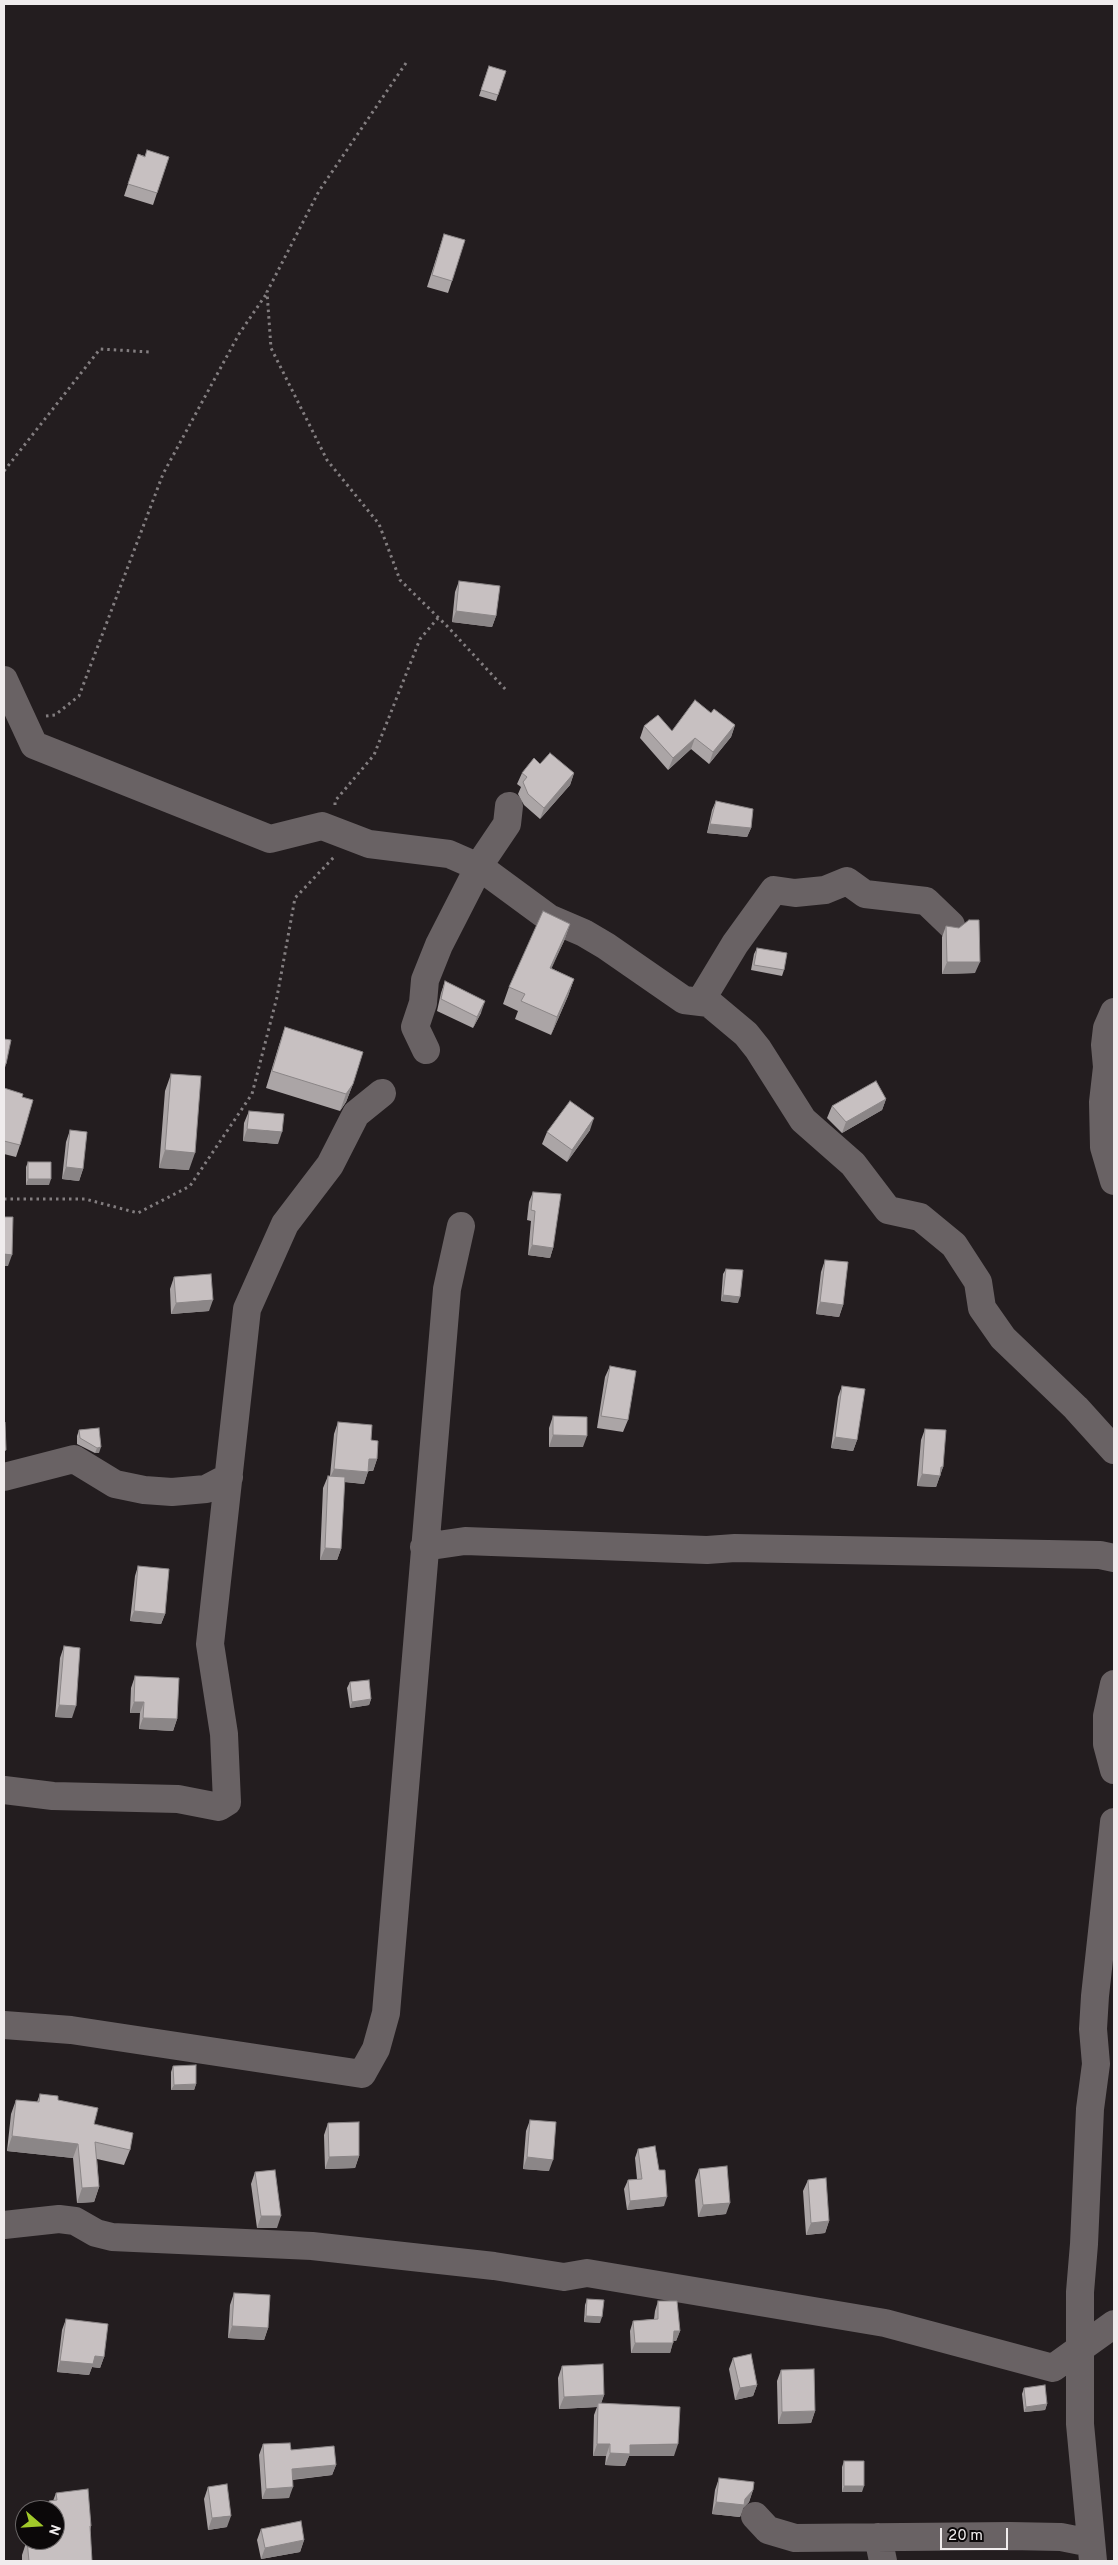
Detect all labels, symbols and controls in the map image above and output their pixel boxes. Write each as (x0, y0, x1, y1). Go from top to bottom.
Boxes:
north arrow (15, 2500, 65, 2550)
scale bar (943, 2518, 1010, 2550)
text: N (44, 2522, 63, 2537)
text: 20 m (948, 2527, 983, 2546)

